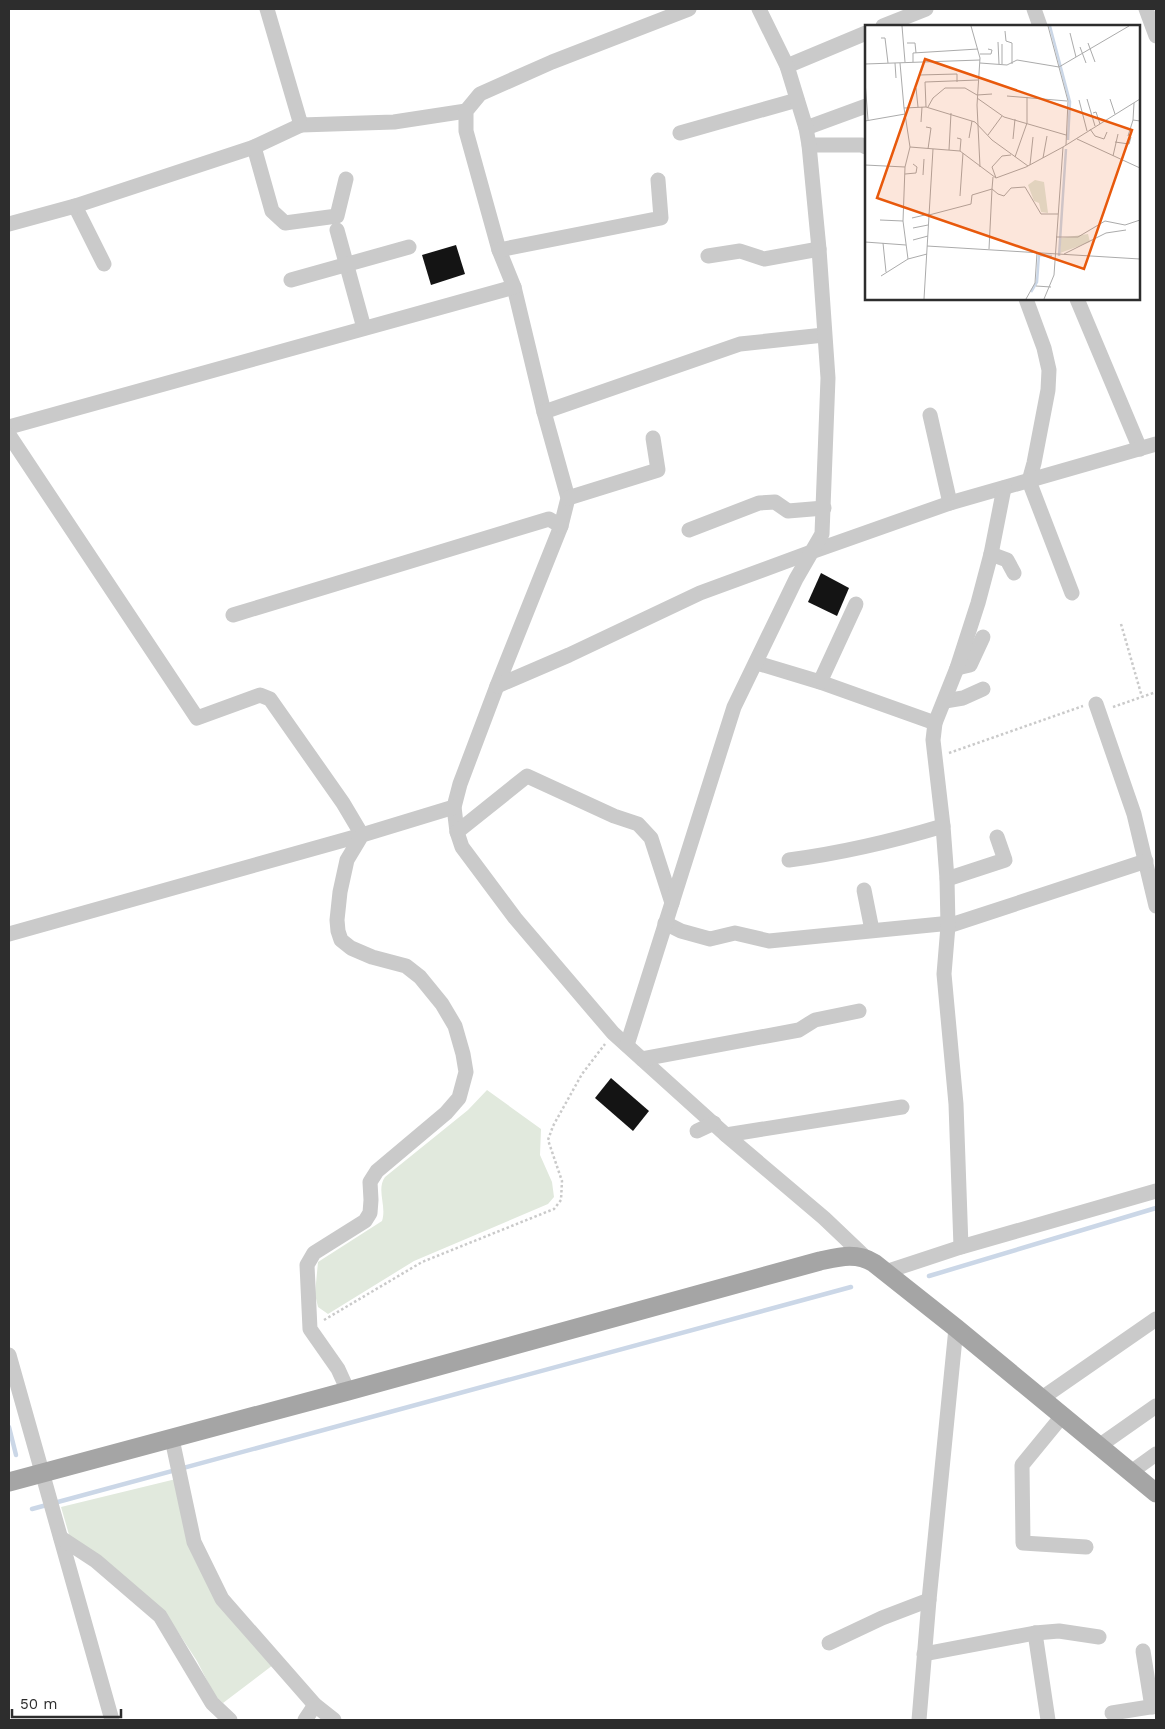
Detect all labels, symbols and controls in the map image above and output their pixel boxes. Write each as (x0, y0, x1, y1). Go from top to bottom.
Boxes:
inset map (865, 25, 1140, 300)
scale bar (12, 1686, 121, 1718)
text: 50 m (20, 1695, 57, 1713)

